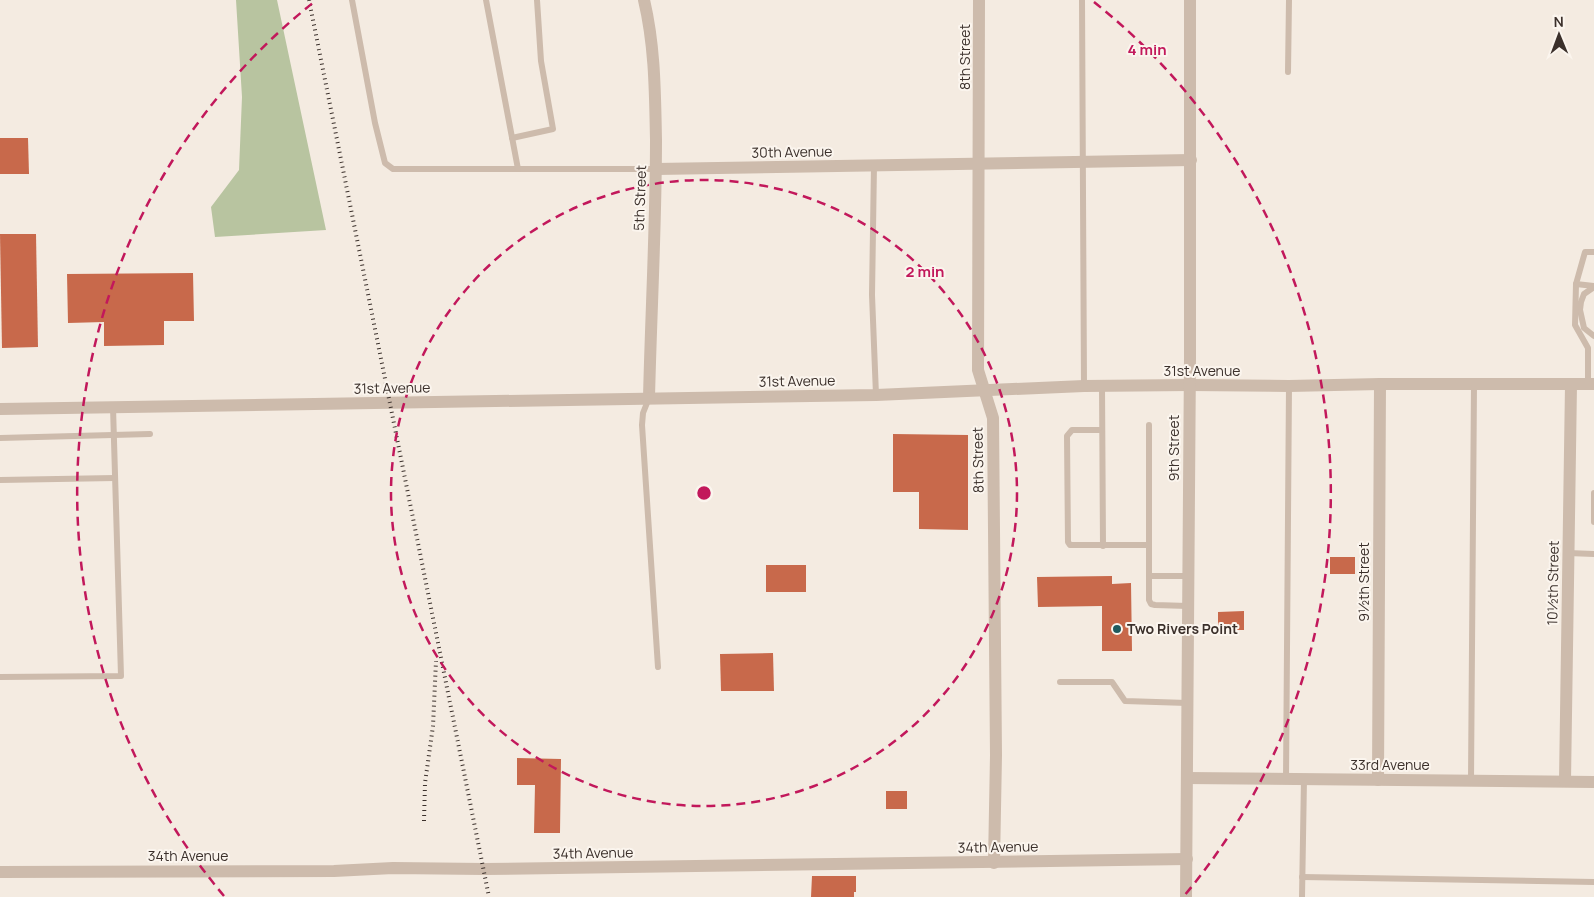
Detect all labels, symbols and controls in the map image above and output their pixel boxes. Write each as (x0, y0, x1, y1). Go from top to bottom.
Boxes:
north arrow (1534, 10, 1584, 60)
text: N (1554, 12, 1564, 31)
street label: 8th Street (955, 24, 974, 90)
text: 4 min (1127, 39, 1167, 60)
street label: 30th Avenue (751, 141, 833, 162)
street label: 5th Street (629, 164, 650, 231)
text: 2 min (905, 261, 945, 282)
street label: 31st Avenue (1164, 361, 1240, 380)
street label: 31st Avenue (758, 370, 836, 391)
street label: 31st Avenue (353, 377, 431, 398)
street label: 9th Street (1164, 414, 1183, 481)
street label: 8th Street (967, 426, 988, 493)
centre of rings (695, 484, 713, 502)
street label: 10½th Street (1542, 540, 1563, 626)
street label: 9½th Street (1354, 542, 1373, 622)
place label: Two Rivers Point (1127, 619, 1238, 638)
marker: Two Rivers Point (1111, 623, 1123, 635)
street label: 33rd Avenue (1350, 755, 1430, 774)
street label: 34th Avenue (958, 836, 1038, 857)
street label: 34th Avenue (553, 842, 633, 863)
street label: 34th Avenue (148, 846, 228, 865)

